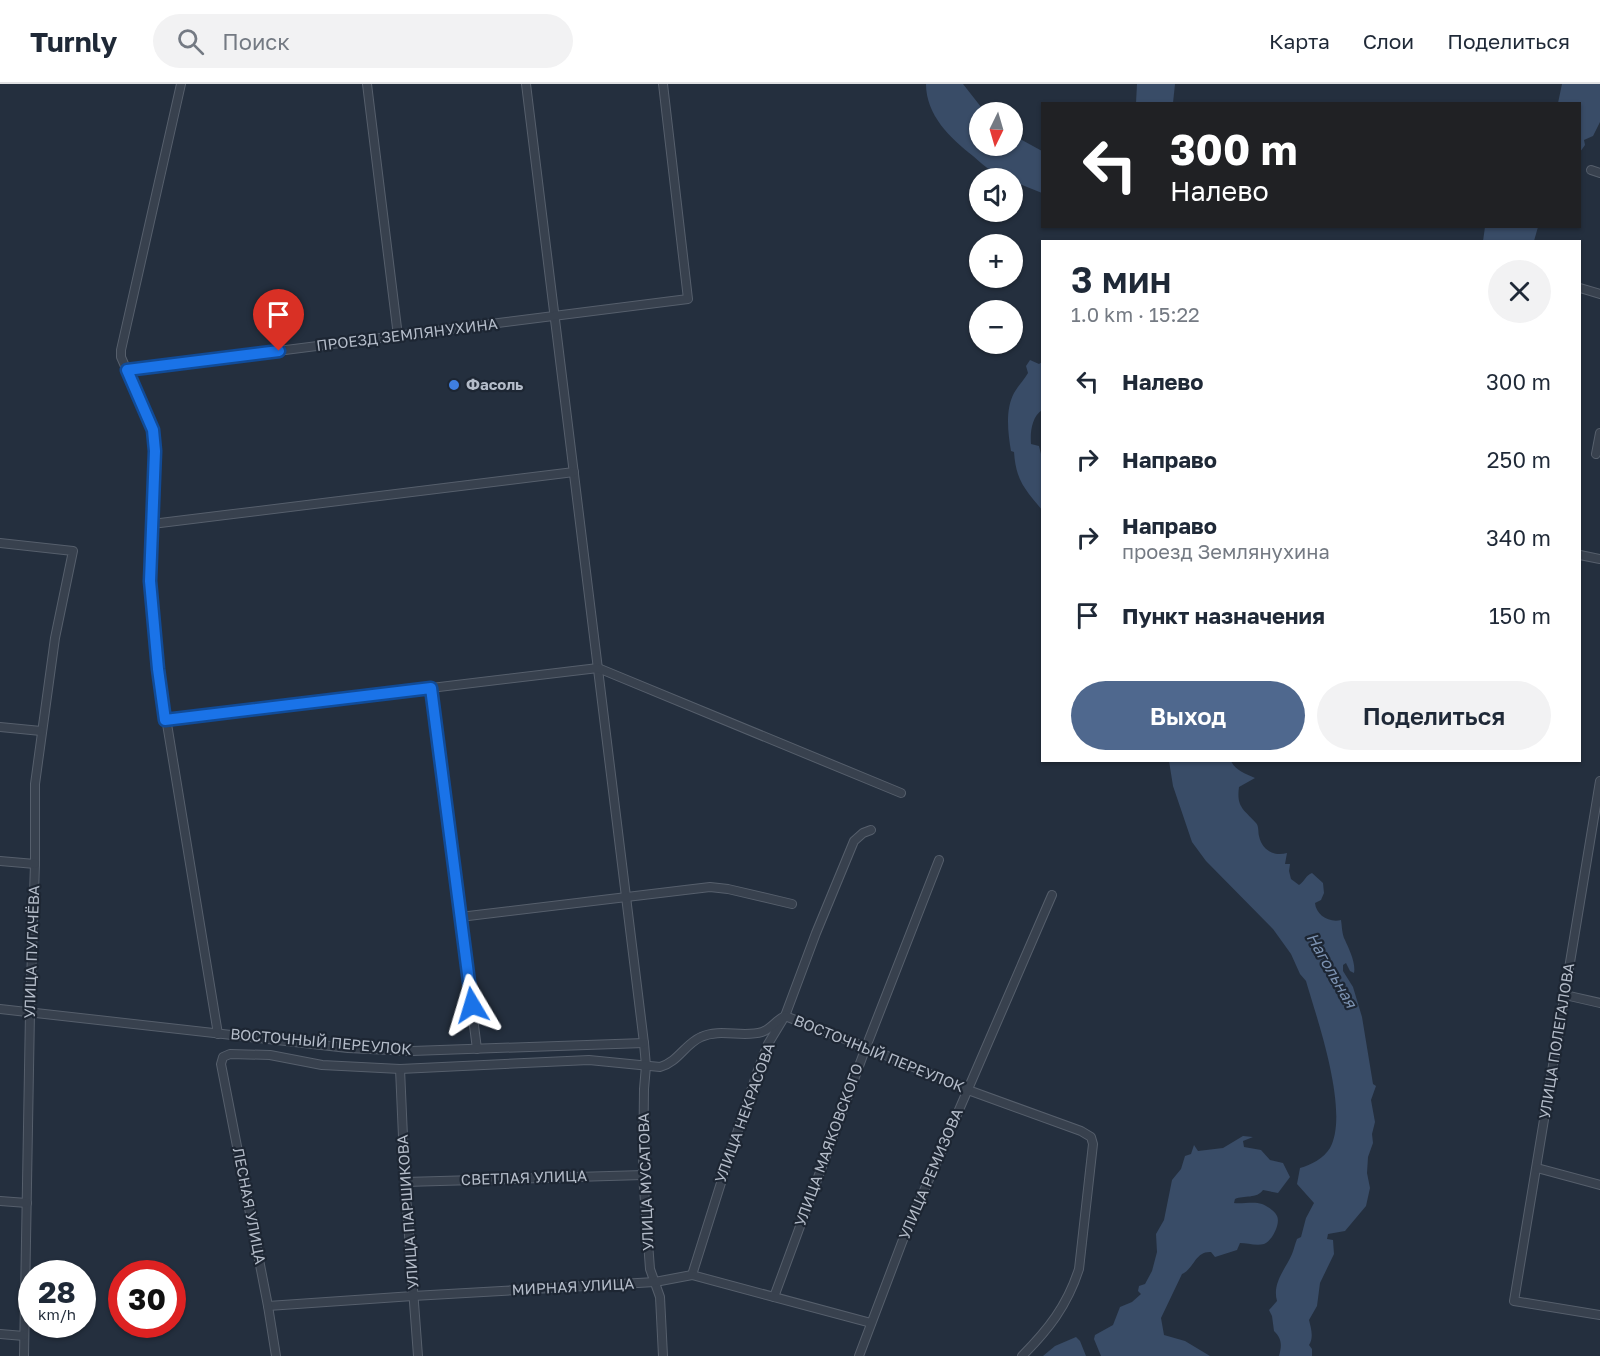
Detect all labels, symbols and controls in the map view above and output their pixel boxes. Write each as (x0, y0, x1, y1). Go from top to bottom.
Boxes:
search box (153, 14, 573, 68)
text: Turnly (30, 25, 117, 58)
icon: search (174, 25, 207, 58)
text: Поиск (222, 28, 290, 55)
text: Карта (1269, 28, 1330, 54)
text: Слои (1363, 28, 1414, 54)
text: Поделиться (1447, 28, 1570, 54)
north arrow (969, 102, 1023, 156)
map controls (969, 102, 1023, 354)
text: 300 m (1170, 124, 1297, 174)
icon: left (1071, 126, 1149, 204)
button: sound (969, 168, 1023, 222)
text: Налево (1170, 175, 1269, 207)
button: + (969, 234, 1023, 288)
text: 3 мин (1071, 258, 1172, 301)
button: close (1488, 260, 1551, 323)
pin (253, 289, 304, 351)
icon: arrive (262, 298, 295, 331)
button: − (969, 300, 1023, 354)
text: 1.0 km · 15:22 (1071, 302, 1200, 326)
street label: ПРОЕЗД ЗЕМЛЯНУХИНА (315, 314, 499, 354)
icon: left (1071, 365, 1104, 398)
text: Налево (1122, 368, 1204, 395)
text: 300 m (1486, 368, 1551, 395)
place label: Фасоль (466, 375, 523, 393)
marker: Фасоль (447, 378, 461, 392)
icon: right (1071, 443, 1104, 476)
text: Направо (1122, 446, 1217, 473)
text: 250 m (1487, 446, 1551, 473)
text: Направо (1122, 512, 1217, 539)
icon: right (1071, 521, 1104, 554)
text: 340 m (1486, 524, 1551, 551)
text: проезд Землянухина (1122, 539, 1330, 563)
icon: arrive (1071, 599, 1104, 632)
text: Пункт назначения (1122, 602, 1325, 629)
text: 150 m (1489, 602, 1551, 629)
button: Выход (1071, 681, 1305, 750)
button: Поделиться (1317, 681, 1551, 750)
street label: УЛИЦА ПУГАЧЁВА (20, 885, 42, 1019)
water label: Нагольная (1302, 929, 1362, 1012)
street label: УЛИЦА ПОЛЕГАЛОВА (1535, 961, 1577, 1120)
position arrow (440, 973, 504, 1037)
street label: ВОСТОЧНЫЙ ПЕРЕУЛОК (792, 1011, 968, 1096)
street label: ВОСТОЧНЫЙ ПЕРЕУЛОК (230, 1024, 413, 1058)
street label: УЛИЦА НЕКРАСОВА (710, 1040, 778, 1185)
street label: УЛИЦА МАЯКОВСКОГО (790, 1061, 866, 1229)
street label: УЛИЦА РЕМИЗОВА (894, 1105, 966, 1242)
street label: УЛИЦА МУСАТОВА (634, 1113, 656, 1251)
street label: УЛИЦА ПАРШИКОВА (393, 1134, 421, 1290)
street label: ЛЕСНАЯ УЛИЦА (230, 1146, 270, 1266)
street label: СВЕТЛАЯ УЛИЦА (461, 1166, 587, 1188)
speed limit sign: 30 (108, 1260, 186, 1338)
text: 28 (38, 1274, 76, 1310)
street label: МИРНАЯ УЛИЦА (511, 1274, 635, 1298)
text: km/h (38, 1305, 76, 1323)

